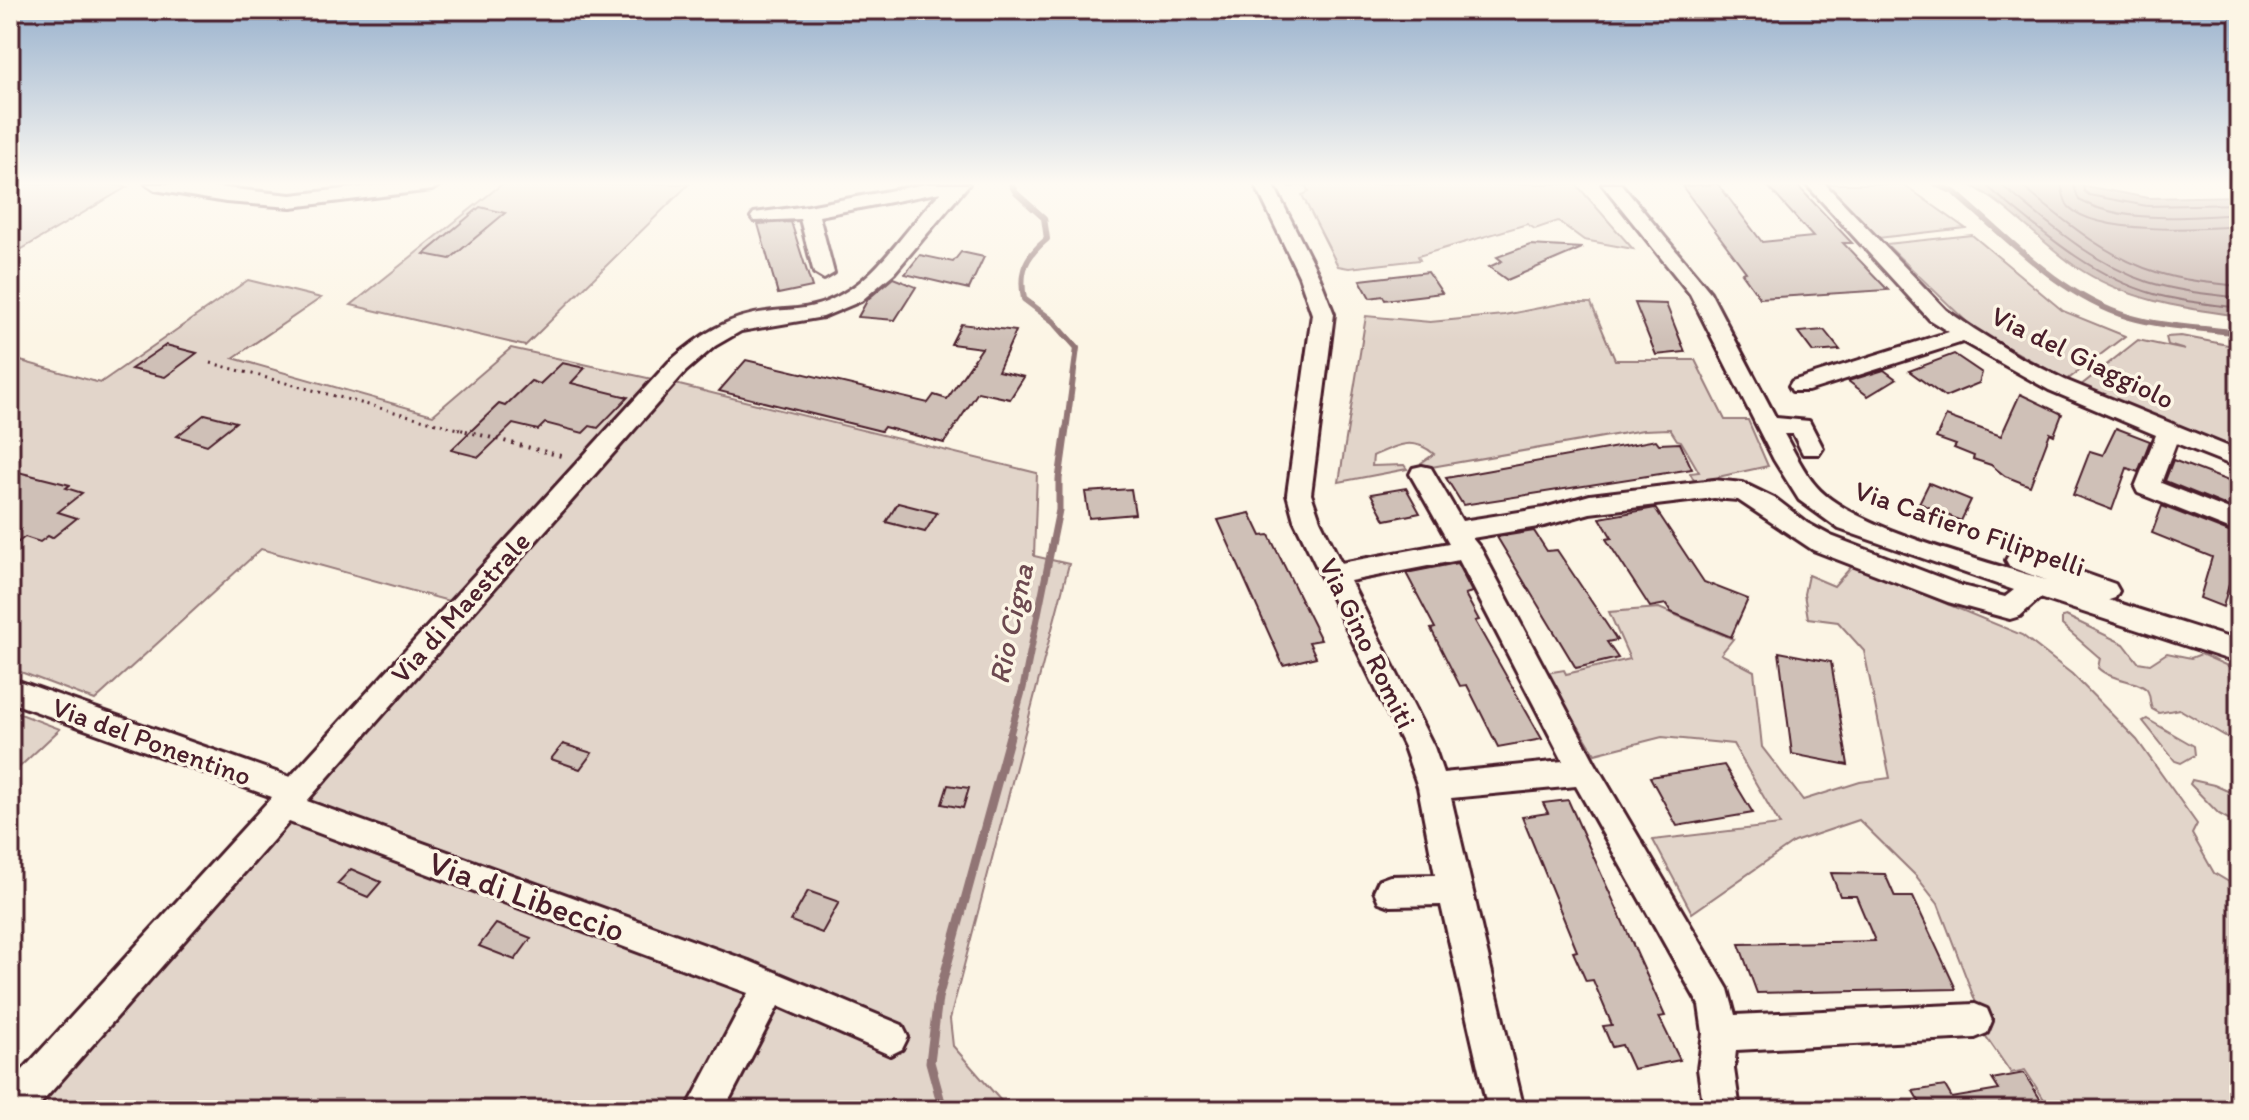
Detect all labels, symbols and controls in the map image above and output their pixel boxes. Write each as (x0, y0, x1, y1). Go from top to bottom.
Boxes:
street label: Via del Giaggiolo (1986, 298, 2180, 416)
street label: Via Cafiero Filippelli (1850, 473, 2090, 583)
street label: Via di Maestrale (383, 524, 537, 690)
street label: Via Gino Romiti (1312, 552, 1424, 734)
water label: Rio Cigna (980, 560, 1041, 687)
street label: Via del Ponentino (48, 689, 256, 793)
street label: Via di Libeccio (423, 842, 631, 951)

